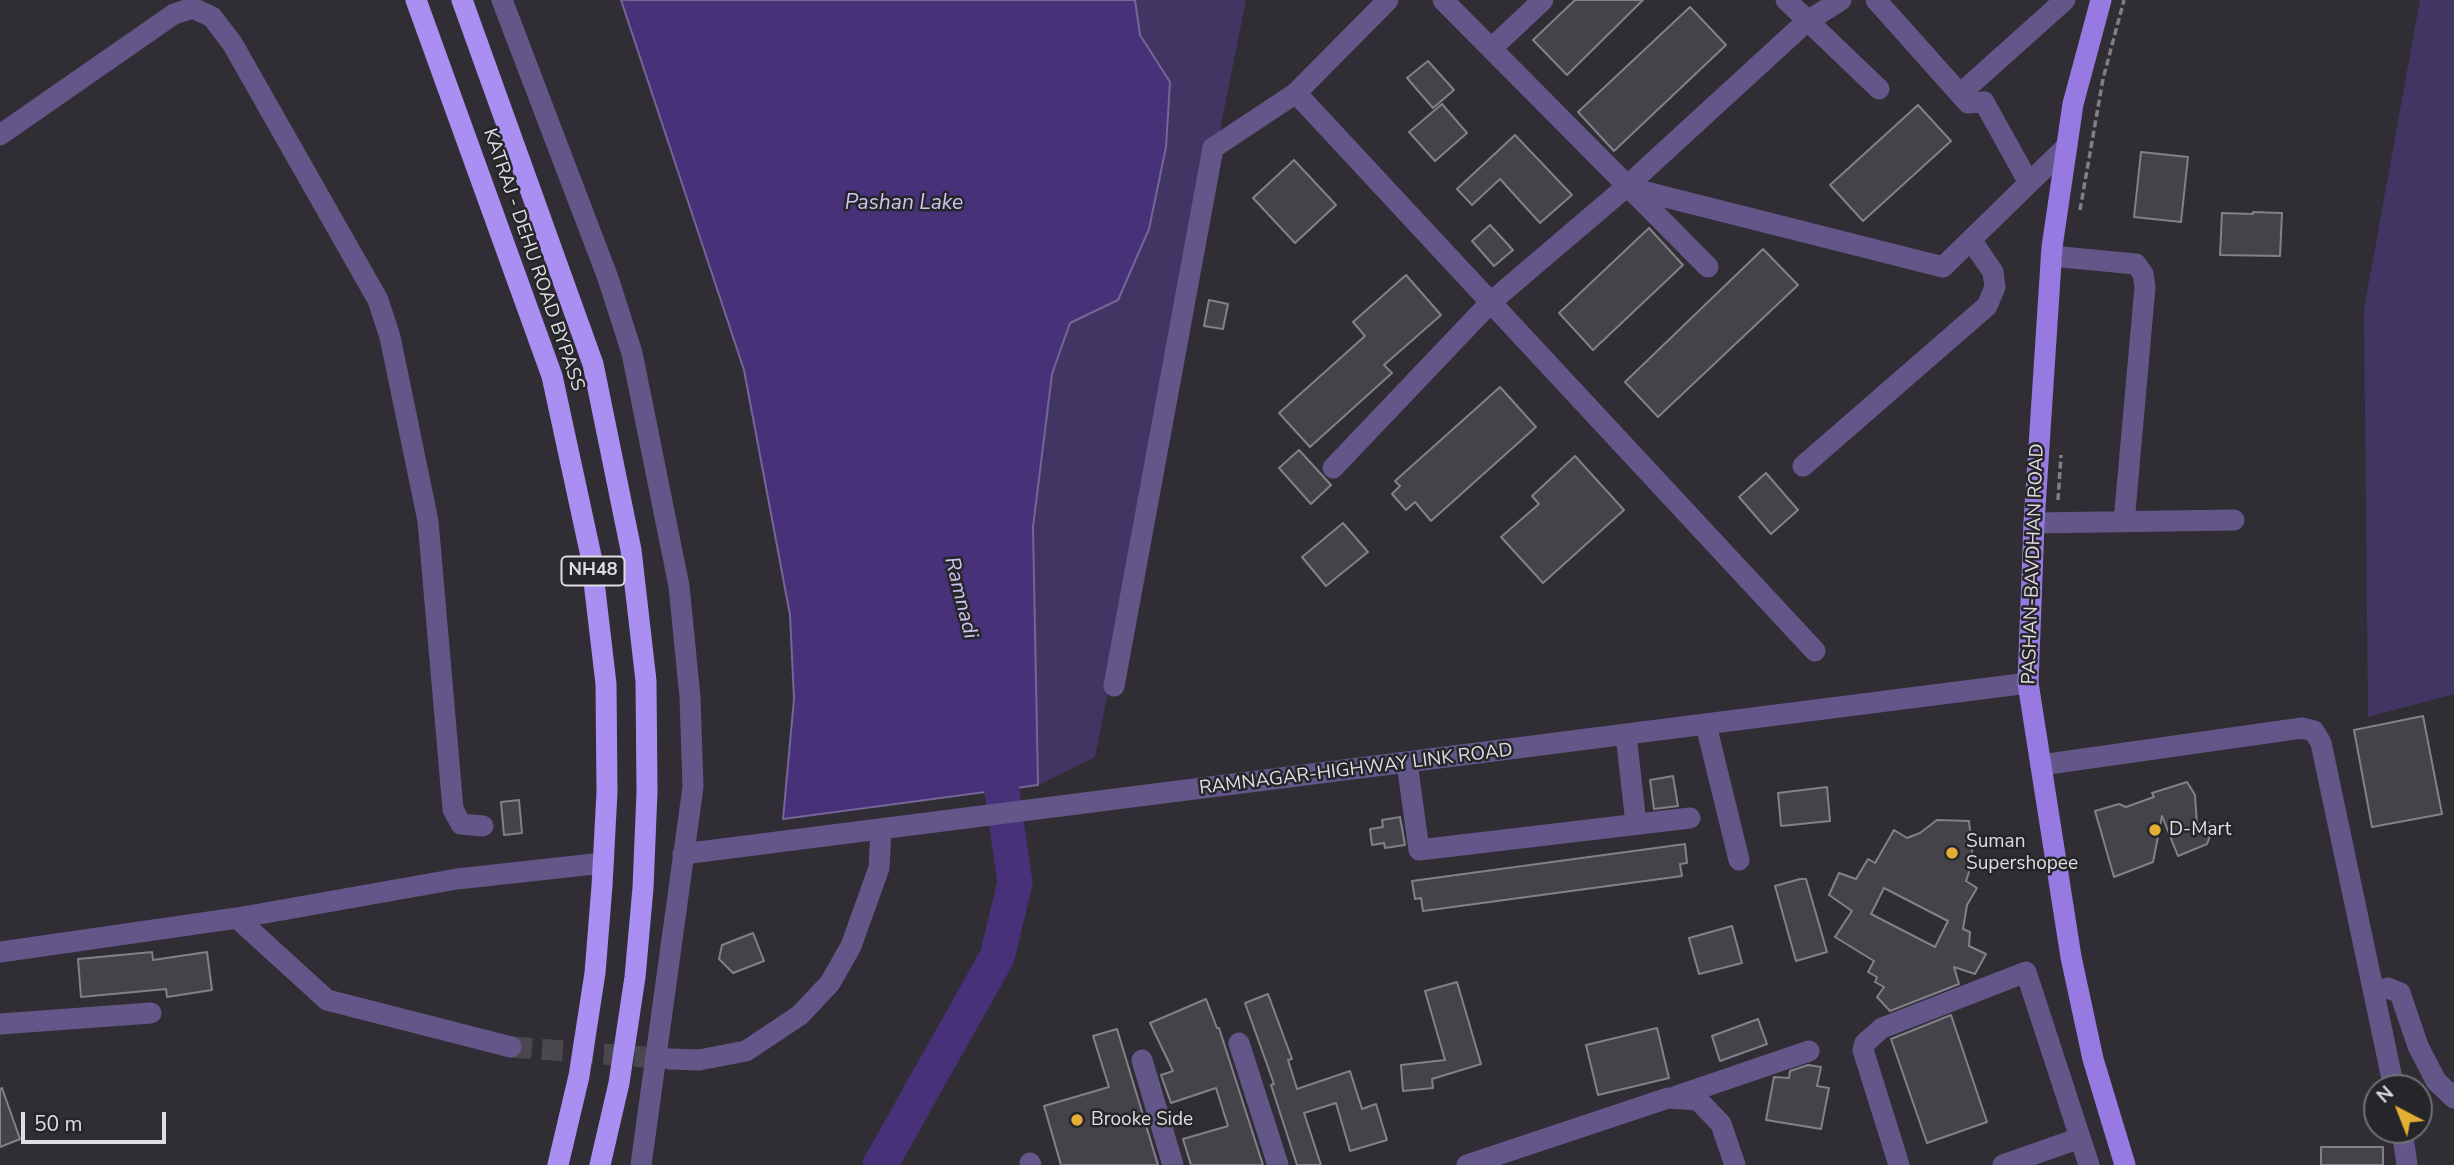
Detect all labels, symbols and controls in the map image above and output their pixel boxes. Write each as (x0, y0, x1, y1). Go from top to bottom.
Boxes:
street label: KATRAJ - DEHU ROAD BYPASS (477, 126, 589, 394)
water label: Pashan Lake (845, 191, 963, 217)
street label: PASHAN-BAVDHAN ROAD (2018, 443, 2050, 685)
water label: Ramnadi (938, 555, 982, 641)
road number: NH48 (562, 556, 624, 586)
street label: RAMNAGAR-HIGHWAY LINK ROAD (1198, 739, 1514, 801)
place label: D-Mart (2169, 819, 2231, 841)
marker: D-Mart (2147, 822, 2163, 838)
place label: Suman Supershopee (1966, 831, 2078, 875)
marker: Suman Supershopee (1944, 845, 1960, 861)
north arrow (2363, 1074, 2433, 1144)
text: N (2371, 1080, 2399, 1109)
scale bar (24, 1098, 170, 1142)
place label: Brooke Side (1091, 1109, 1193, 1131)
text: 50 m (34, 1110, 83, 1138)
marker: Brooke Side (1069, 1112, 1085, 1128)

